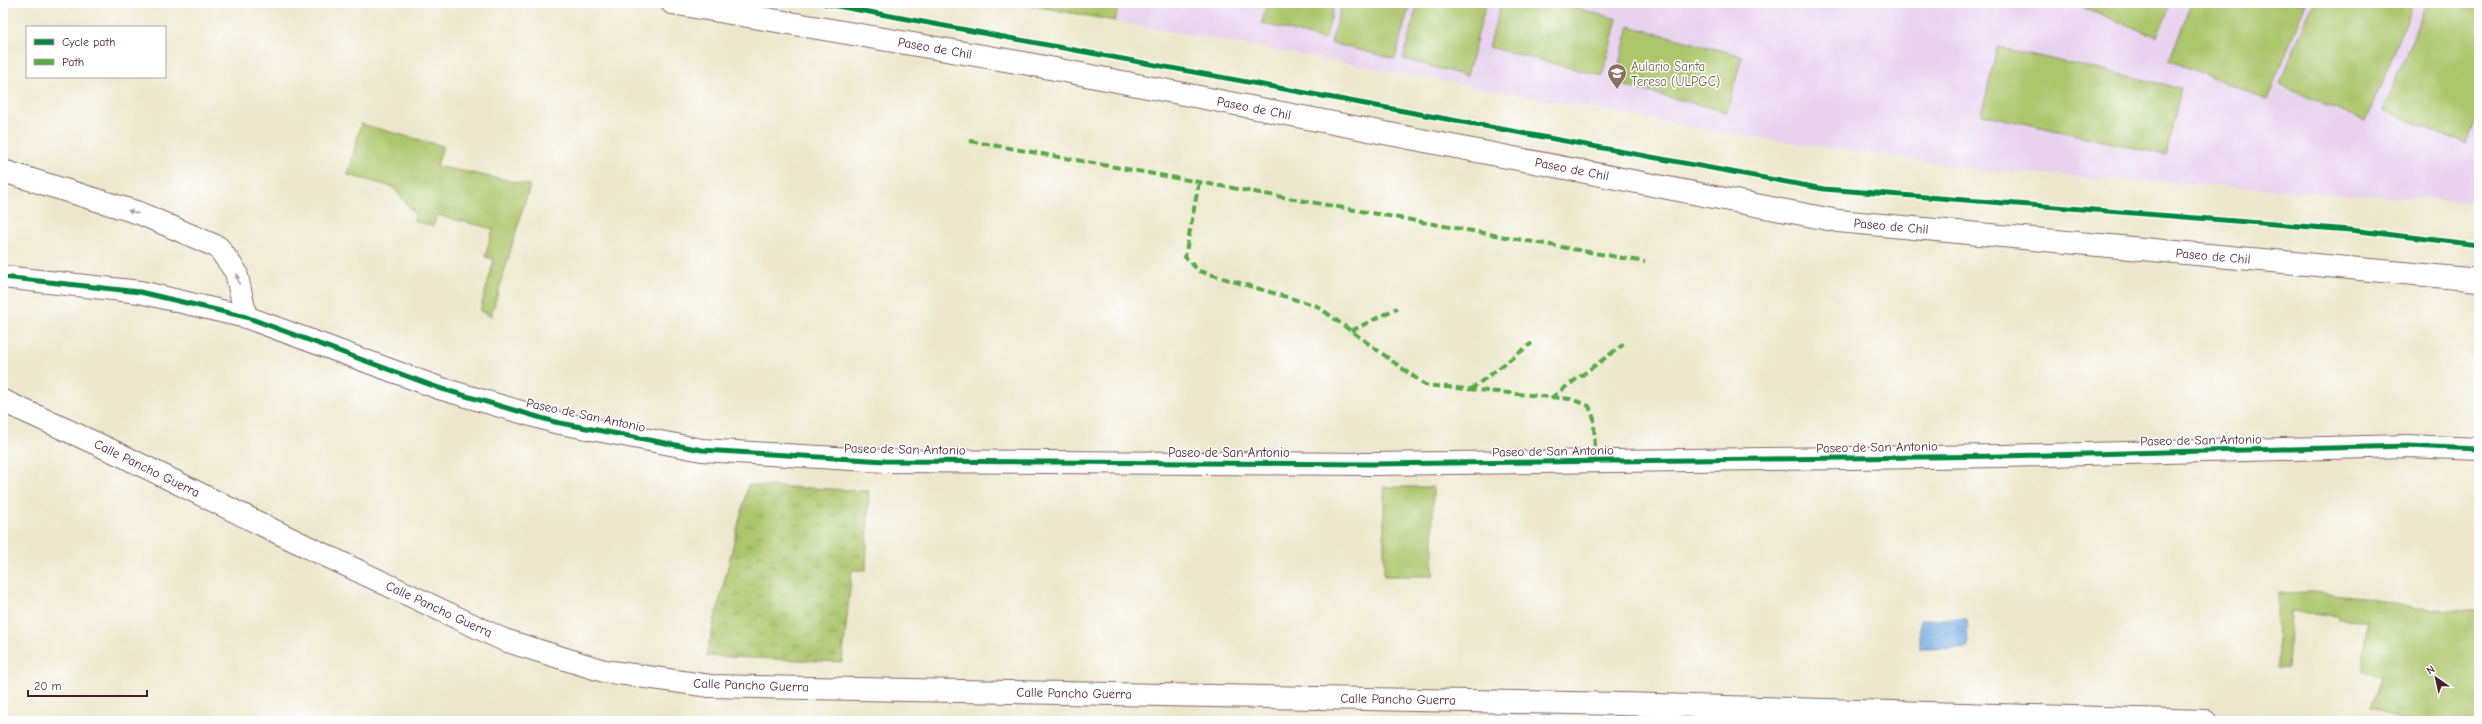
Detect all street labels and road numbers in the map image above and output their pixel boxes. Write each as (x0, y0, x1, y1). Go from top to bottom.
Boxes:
street label: Paseo de Chil (897, 34, 973, 62)
street label: Paseo de Chil (1216, 93, 1292, 123)
street label: Paseo de Chil (1534, 154, 1610, 184)
street label: Paseo de Chil (1853, 215, 1929, 237)
street label: Paseo de Chil (2175, 245, 2251, 267)
street label: Paseo de San Antonio (525, 395, 647, 435)
street label: Paseo de San Antonio (2140, 431, 2262, 449)
street label: Calle Pancho Guerra (92, 436, 202, 500)
street label: Paseo de San Antonio (1816, 438, 1938, 456)
street label: Paseo de San Antonio (844, 440, 966, 458)
street label: Paseo de San Antonio (1492, 442, 1614, 460)
street label: Paseo de San Antonio (1168, 445, 1290, 460)
street label: Calle Pancho Guerra (383, 578, 495, 640)
street label: Calle Pancho Guerra (693, 675, 809, 695)
street label: Calle Pancho Guerra (1016, 684, 1132, 702)
street label: Calle Pancho Guerra (1340, 690, 1456, 708)

